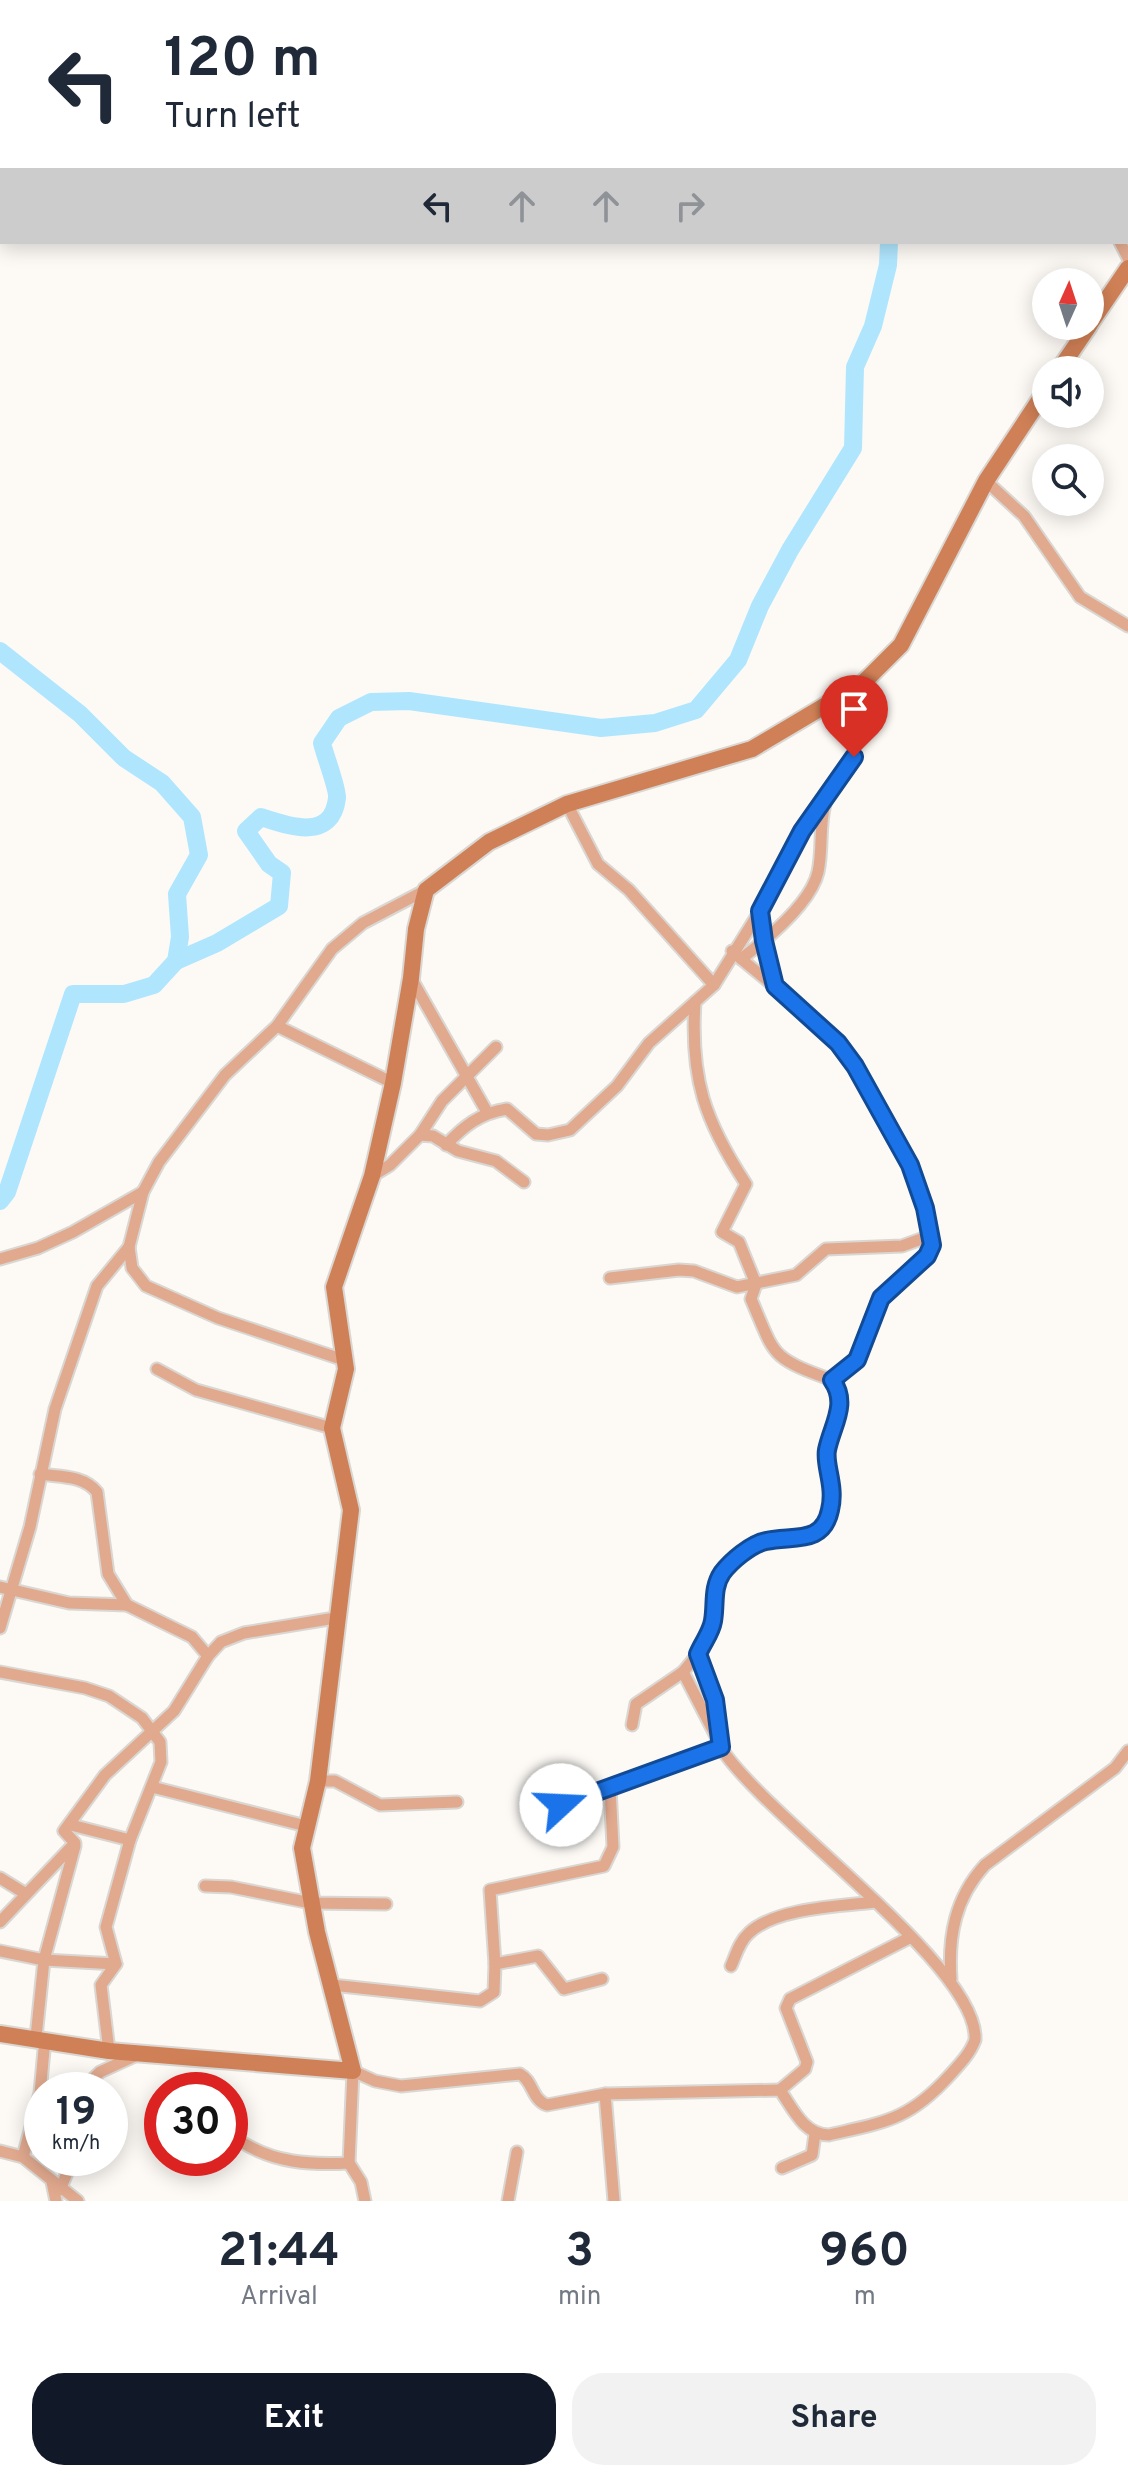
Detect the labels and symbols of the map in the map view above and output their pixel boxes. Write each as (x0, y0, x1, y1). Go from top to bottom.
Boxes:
north arrow (1032, 268, 1104, 340)
pin (820, 675, 888, 757)
position arrow (519, 1763, 603, 1847)
speed limit sign: 30 (144, 2072, 248, 2176)

